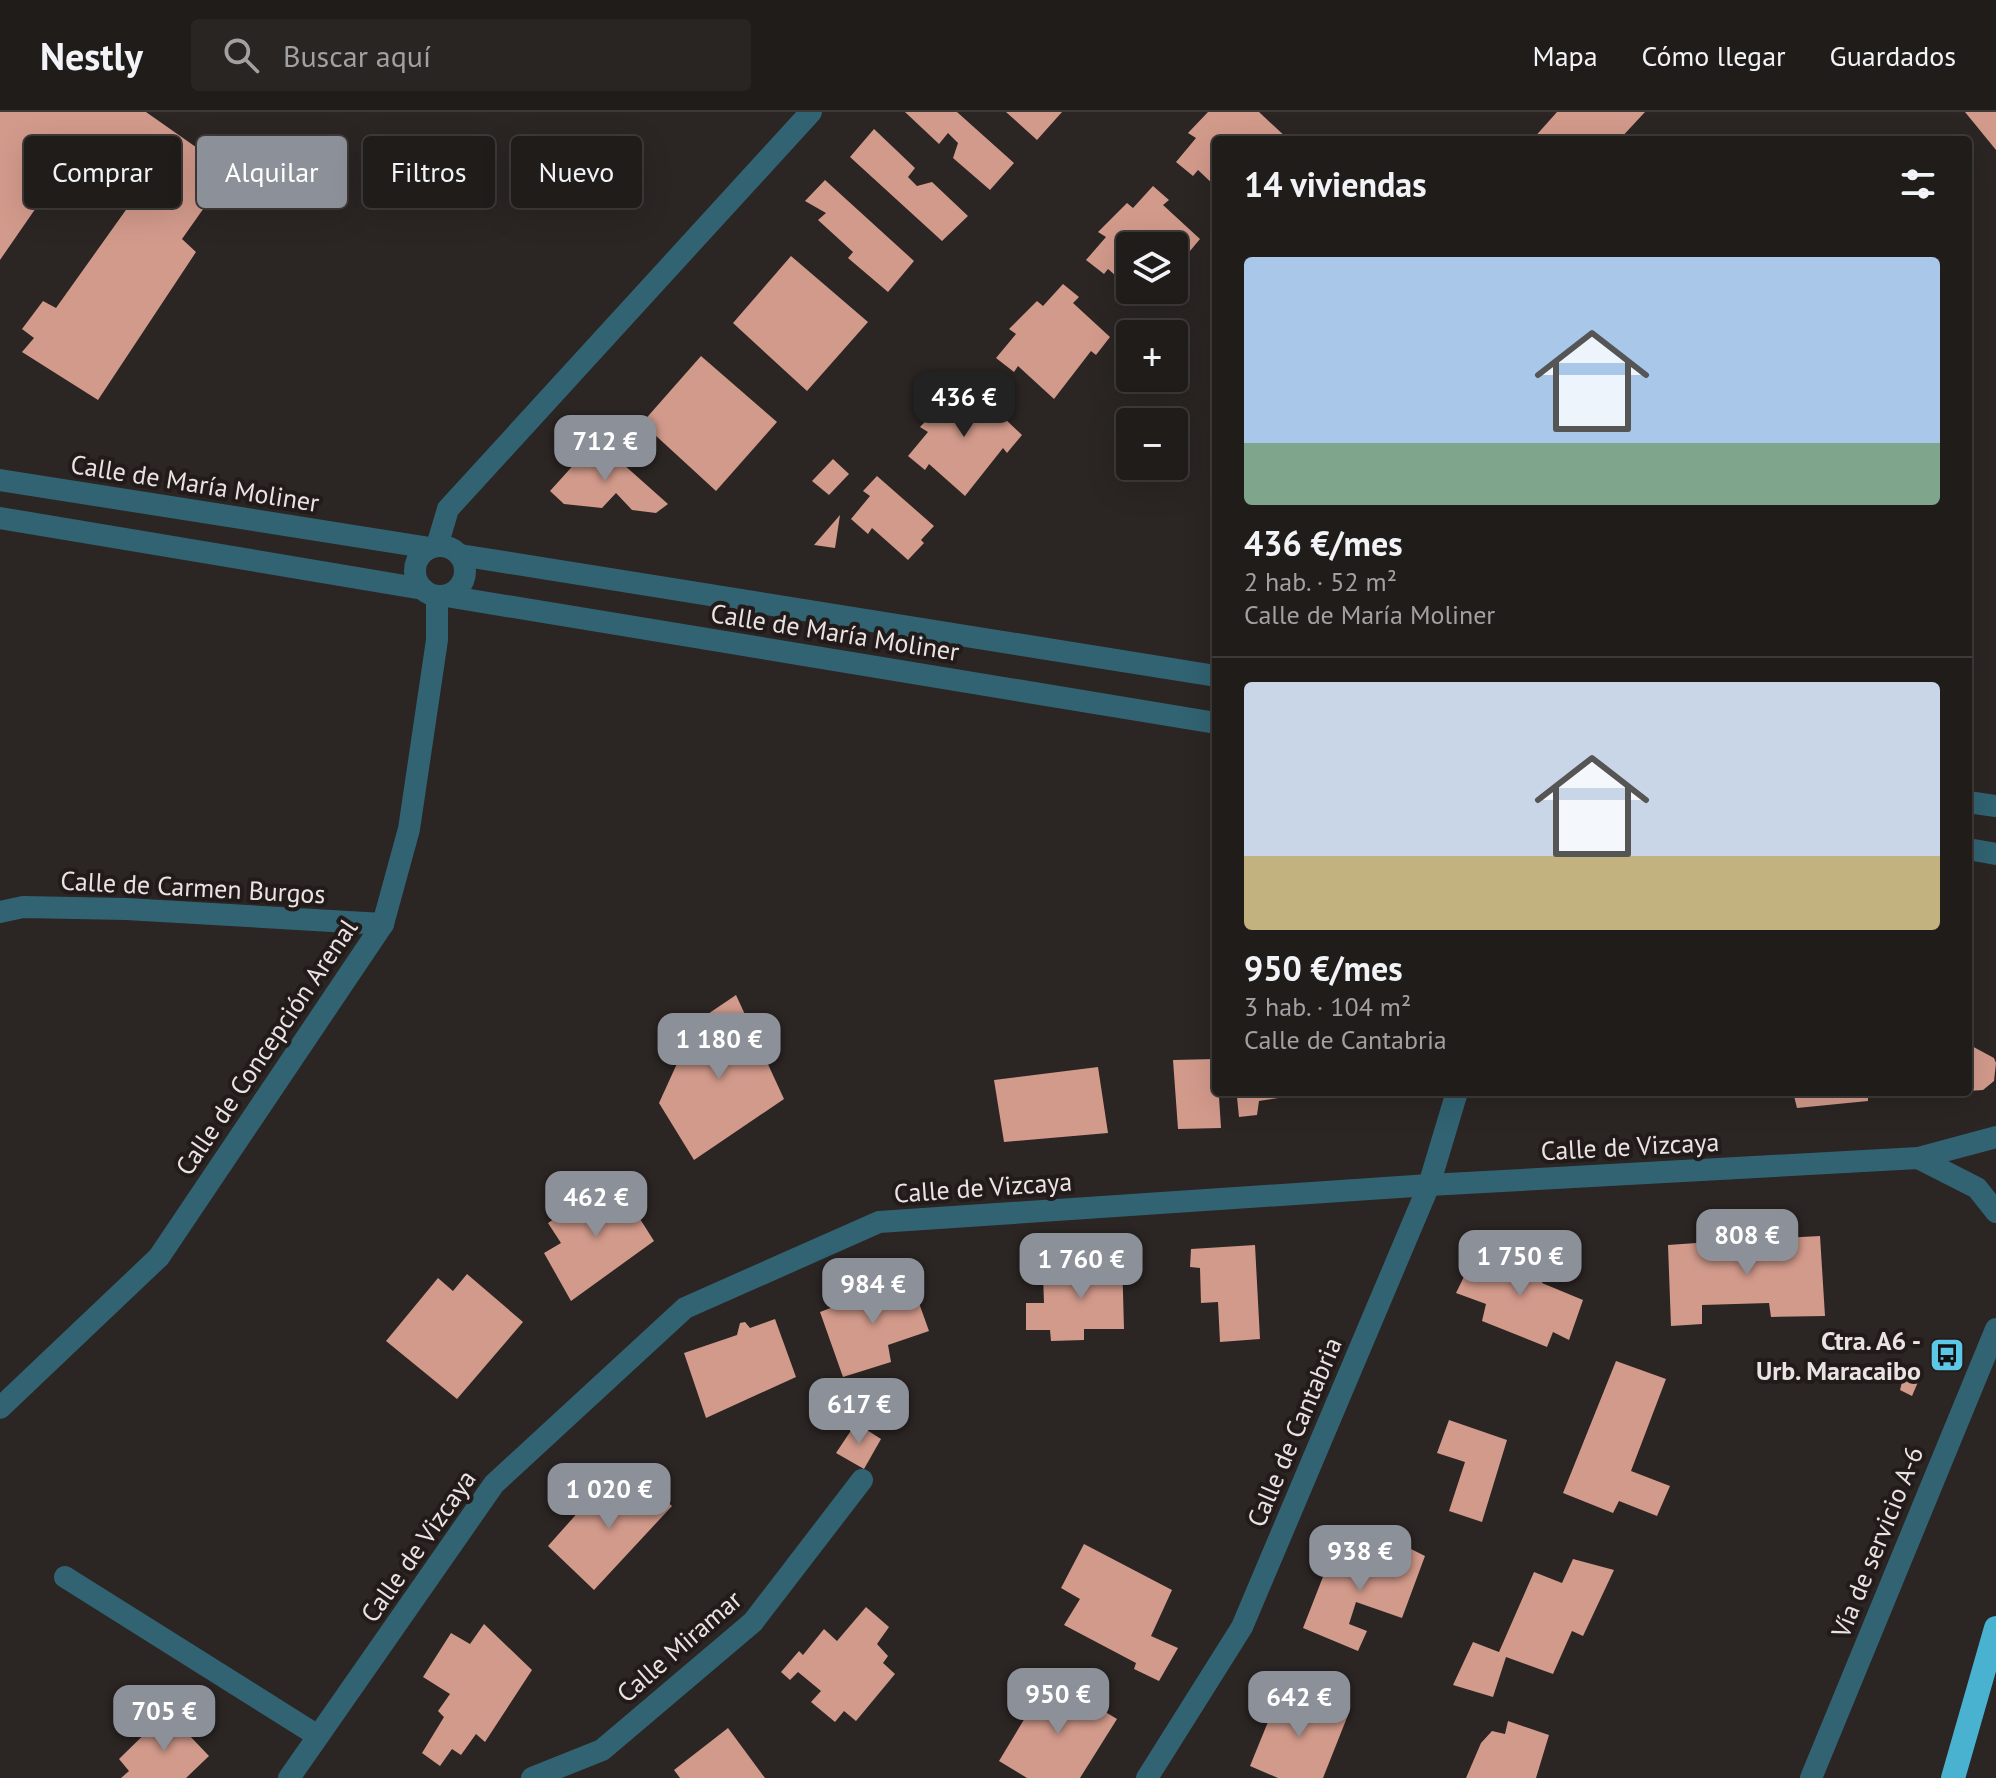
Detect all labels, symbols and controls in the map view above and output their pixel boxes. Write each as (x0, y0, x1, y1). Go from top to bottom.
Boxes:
search box (191, 19, 751, 91)
text: Nestly (40, 31, 143, 80)
icon: search (219, 33, 263, 77)
text: Buscar aquí (283, 36, 431, 75)
text: Mapa (1533, 37, 1598, 74)
text: Cómo llegar (1642, 37, 1786, 74)
text: Guardados (1830, 37, 1956, 74)
chip: Comprar (24, 136, 181, 208)
chip: Alquilar (197, 136, 347, 208)
chip: Filtros (363, 136, 495, 208)
chip: Nuevo (511, 136, 642, 208)
text: 14 viviendas (1244, 162, 1427, 206)
icon: filters (1896, 162, 1940, 206)
map controls (1116, 232, 1188, 480)
button: layers (1116, 232, 1188, 304)
icon: home (1520, 309, 1664, 453)
button: + (1116, 320, 1188, 392)
pin: 436 € (908, 371, 1020, 439)
text: 436 € (931, 380, 997, 413)
button: − (1116, 408, 1188, 480)
pin: 712 € (549, 415, 661, 483)
text: 712 € (572, 424, 638, 457)
street label: Calle de María Moliner (68, 447, 322, 519)
text: 436 €/mes (1244, 521, 1403, 565)
text: 2 hab. · 52 m² (1244, 565, 1397, 598)
street label: Calle de María Moliner (708, 596, 962, 668)
text: Calle de María Moliner (1244, 598, 1495, 631)
icon: home (1520, 734, 1664, 878)
street label: Calle de Carmen Burgos (60, 864, 326, 910)
street label: Calle de Concepción Arenal (168, 912, 364, 1181)
text: 950 €/mes (1244, 946, 1403, 990)
text: 3 hab. · 104 m² (1244, 990, 1411, 1023)
pin: 1 180 € (645, 1013, 793, 1081)
text: 1 180 € (676, 1022, 762, 1055)
text: Calle de Cantabria (1244, 1023, 1447, 1056)
street label: Calle de Vizcaya (1540, 1125, 1720, 1167)
street label: Calle de Vizcaya (893, 1164, 1073, 1210)
pin: 462 € (540, 1171, 652, 1239)
text: 462 € (563, 1180, 629, 1213)
pin: 808 € (1691, 1209, 1803, 1277)
text: 808 € (1714, 1218, 1780, 1251)
pin: 1 750 € (1446, 1230, 1594, 1298)
pin: 1 760 € (1007, 1233, 1155, 1301)
text: 1 750 € (1477, 1239, 1563, 1272)
text: 1 760 € (1038, 1242, 1124, 1275)
pin: 984 € (817, 1258, 929, 1326)
text: 984 € (840, 1267, 906, 1300)
place label: Ctra. A6 - Urb. Maracaibo (1756, 1324, 1921, 1387)
street label: Calle de Cantabria (1239, 1332, 1349, 1532)
bus stop icon: Ctra. A6 - Urb. Maracaibo (1928, 1336, 1966, 1374)
pin: 617 € (803, 1378, 915, 1446)
text: 617 € (827, 1387, 891, 1420)
street label: Vía de servicio A-6 (1823, 1441, 1930, 1643)
street label: Calle de Vizcaya (353, 1463, 483, 1629)
pin: 1 020 € (535, 1463, 683, 1531)
text: 1 020 € (566, 1472, 652, 1505)
pin: 938 € (1304, 1525, 1416, 1593)
text: 938 € (1327, 1534, 1393, 1567)
street label: Calle Miramar (610, 1583, 748, 1709)
pin: 950 € (1002, 1668, 1114, 1736)
pin: 642 € (1243, 1671, 1355, 1739)
text: 950 € (1025, 1677, 1091, 1710)
text: 642 € (1266, 1680, 1332, 1713)
pin: 705 € (108, 1685, 220, 1753)
text: 705 € (131, 1694, 197, 1727)

